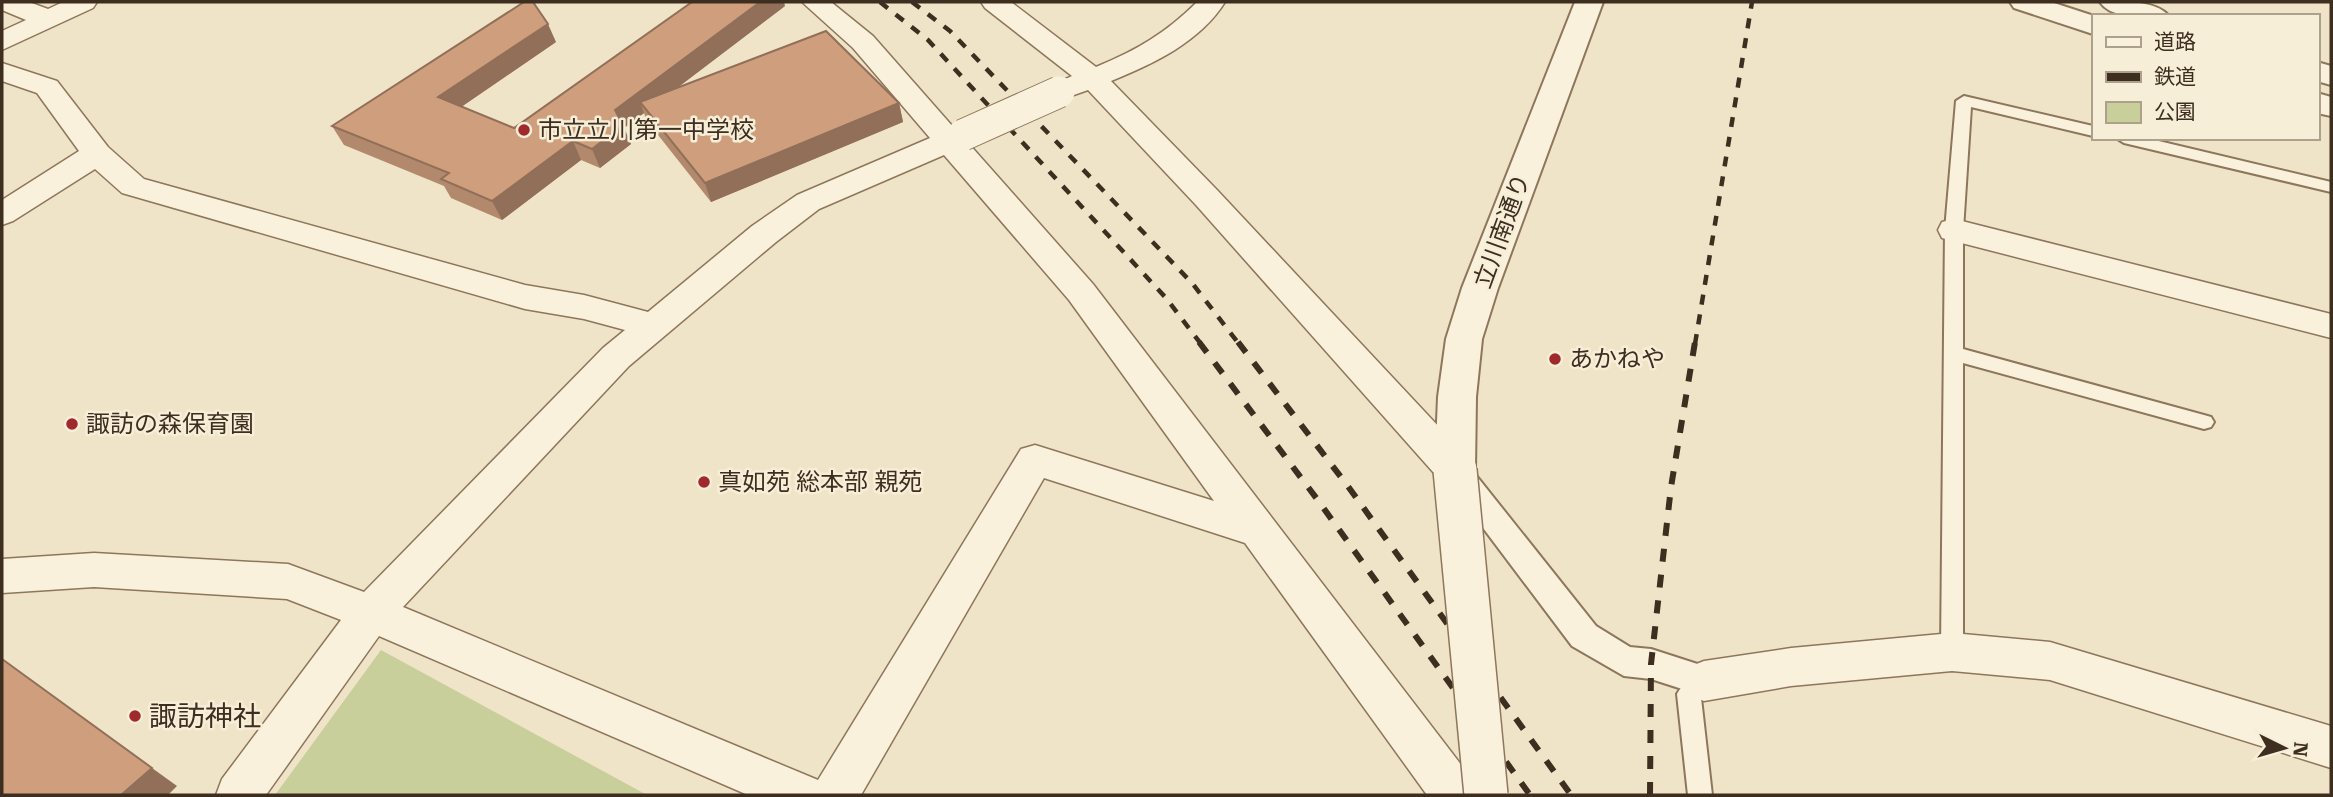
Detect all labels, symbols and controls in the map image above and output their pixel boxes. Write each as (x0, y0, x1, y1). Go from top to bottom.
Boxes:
legend (2092, 14, 2319, 140)
text: 道路 (2154, 30, 2196, 54)
text: 鉄道 (2154, 65, 2196, 89)
text: 公園 (2154, 100, 2196, 124)
place label: 市立立川第一中学校 (538, 116, 754, 144)
marker: 市立立川第一中学校 (516, 122, 532, 138)
street label: 立川南通り (1468, 170, 1536, 292)
place label: あかねや (1569, 345, 1665, 373)
marker: あかねや (1547, 351, 1563, 367)
place label: 諏訪の森保育園 (86, 410, 254, 438)
marker: 諏訪の森保育園 (64, 416, 80, 432)
place label: 真如苑 総本部 親苑 (718, 468, 922, 496)
marker: 真如苑 総本部 親苑 (696, 474, 712, 490)
place label: 諏訪神社 (149, 700, 261, 733)
marker: 諏訪神社 (127, 708, 143, 724)
north arrow (2249, 713, 2319, 783)
text: N (2288, 741, 2313, 758)

